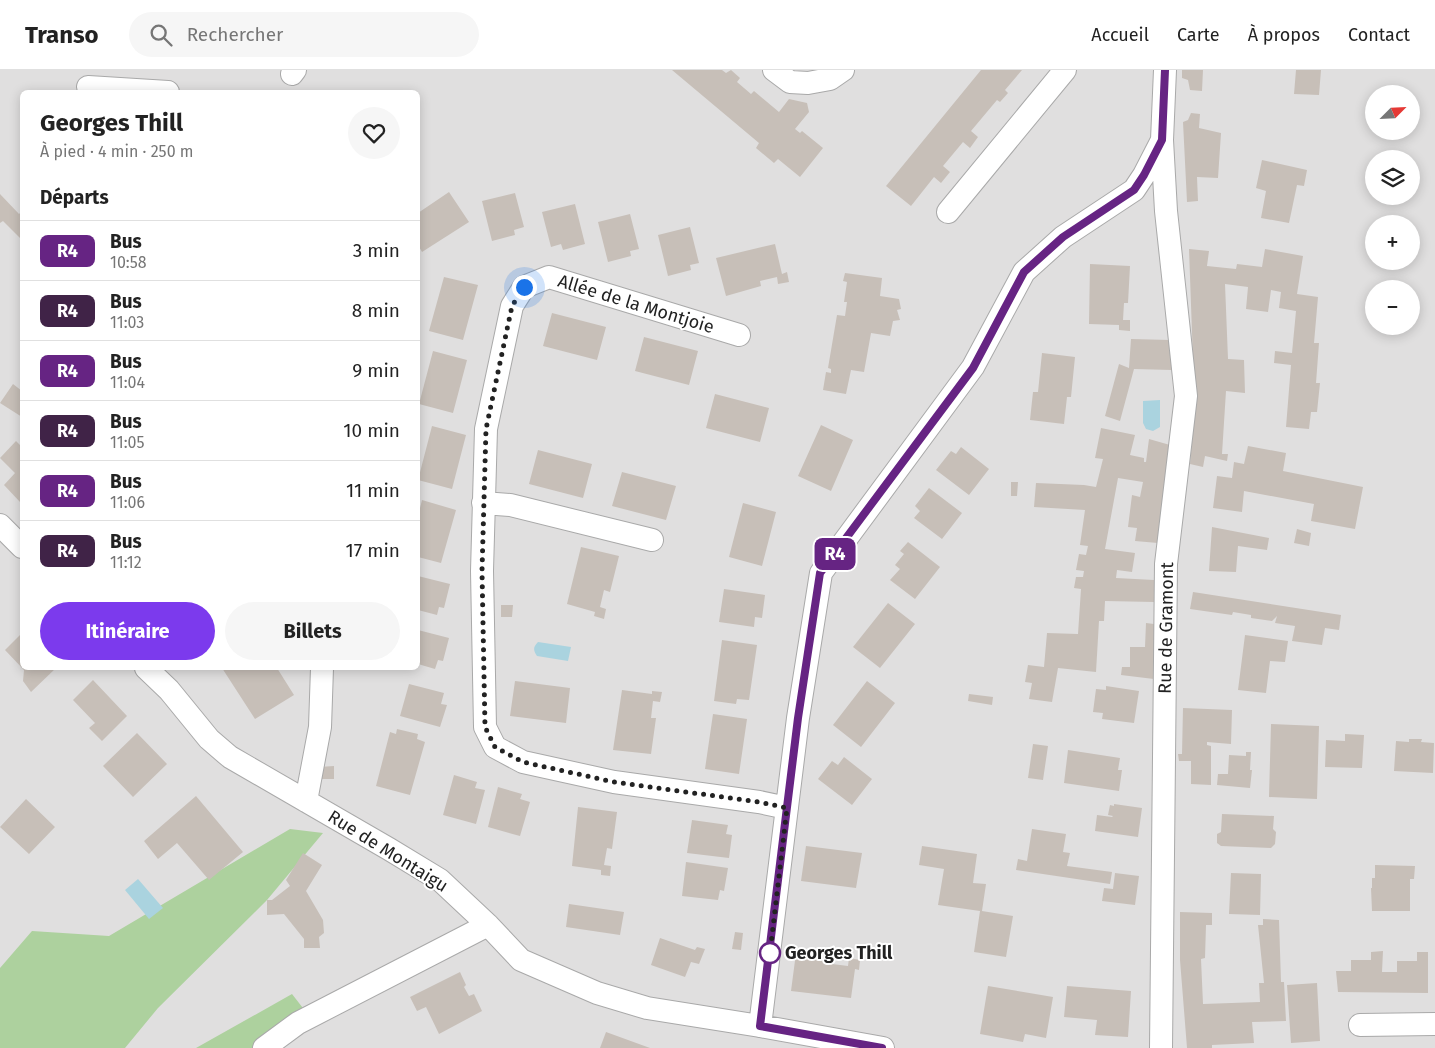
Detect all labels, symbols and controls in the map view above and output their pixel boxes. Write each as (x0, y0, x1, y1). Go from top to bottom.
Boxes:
search box (129, 12, 479, 57)
text: Transo (25, 21, 99, 49)
icon: search (147, 21, 175, 49)
text: Rechercher (187, 23, 283, 46)
text: Accueil (1091, 24, 1149, 46)
text: Carte (1177, 24, 1220, 46)
text: À propos (1248, 24, 1320, 46)
text: Contact (1348, 24, 1410, 46)
north arrow (1365, 85, 1420, 140)
map controls (1365, 85, 1420, 335)
button: heart (348, 107, 400, 159)
text: Georges Thill (40, 109, 183, 137)
text: À pied · 4 min · 250 m (40, 142, 194, 161)
button: layers (1365, 150, 1420, 205)
text: Départs (40, 186, 109, 209)
button: + (1365, 215, 1420, 270)
text: Bus (110, 230, 142, 253)
text: 3 min (353, 239, 400, 262)
text: R4 (57, 240, 78, 262)
text: 10:58 (110, 253, 147, 272)
street label: Allée de la Montjoie (555, 270, 717, 338)
your location (512, 275, 537, 300)
button: − (1365, 280, 1420, 335)
text: Bus (110, 290, 142, 313)
text: 8 min (352, 299, 400, 322)
text: R4 (57, 300, 78, 322)
text: 11:03 (110, 313, 144, 332)
text: Bus (110, 350, 142, 373)
text: 9 min (352, 359, 400, 382)
text: R4 (57, 360, 78, 382)
text: 11:04 (110, 373, 145, 392)
text: Bus (110, 410, 142, 433)
text: 10 min (343, 419, 400, 442)
text: R4 (57, 420, 78, 442)
text: 11:05 (110, 433, 144, 452)
text: Bus (110, 470, 142, 493)
text: 11 min (346, 479, 400, 502)
text: R4 (57, 480, 78, 502)
text: 11:06 (110, 493, 145, 512)
text: Bus (110, 530, 142, 553)
line badge: R4 (812, 538, 858, 570)
text: 17 min (346, 539, 400, 562)
text: R4 (57, 540, 78, 562)
text: R4 (825, 543, 845, 565)
text: 11:12 (110, 553, 142, 572)
street label: Rue de Gramont (1154, 561, 1178, 694)
button: Itinéraire (40, 602, 215, 660)
button: Billets (225, 602, 400, 660)
street label: Rue de Montaigu (324, 805, 452, 897)
marker: Georges Thill (759, 942, 781, 964)
place label: Georges Thill (785, 942, 893, 964)

